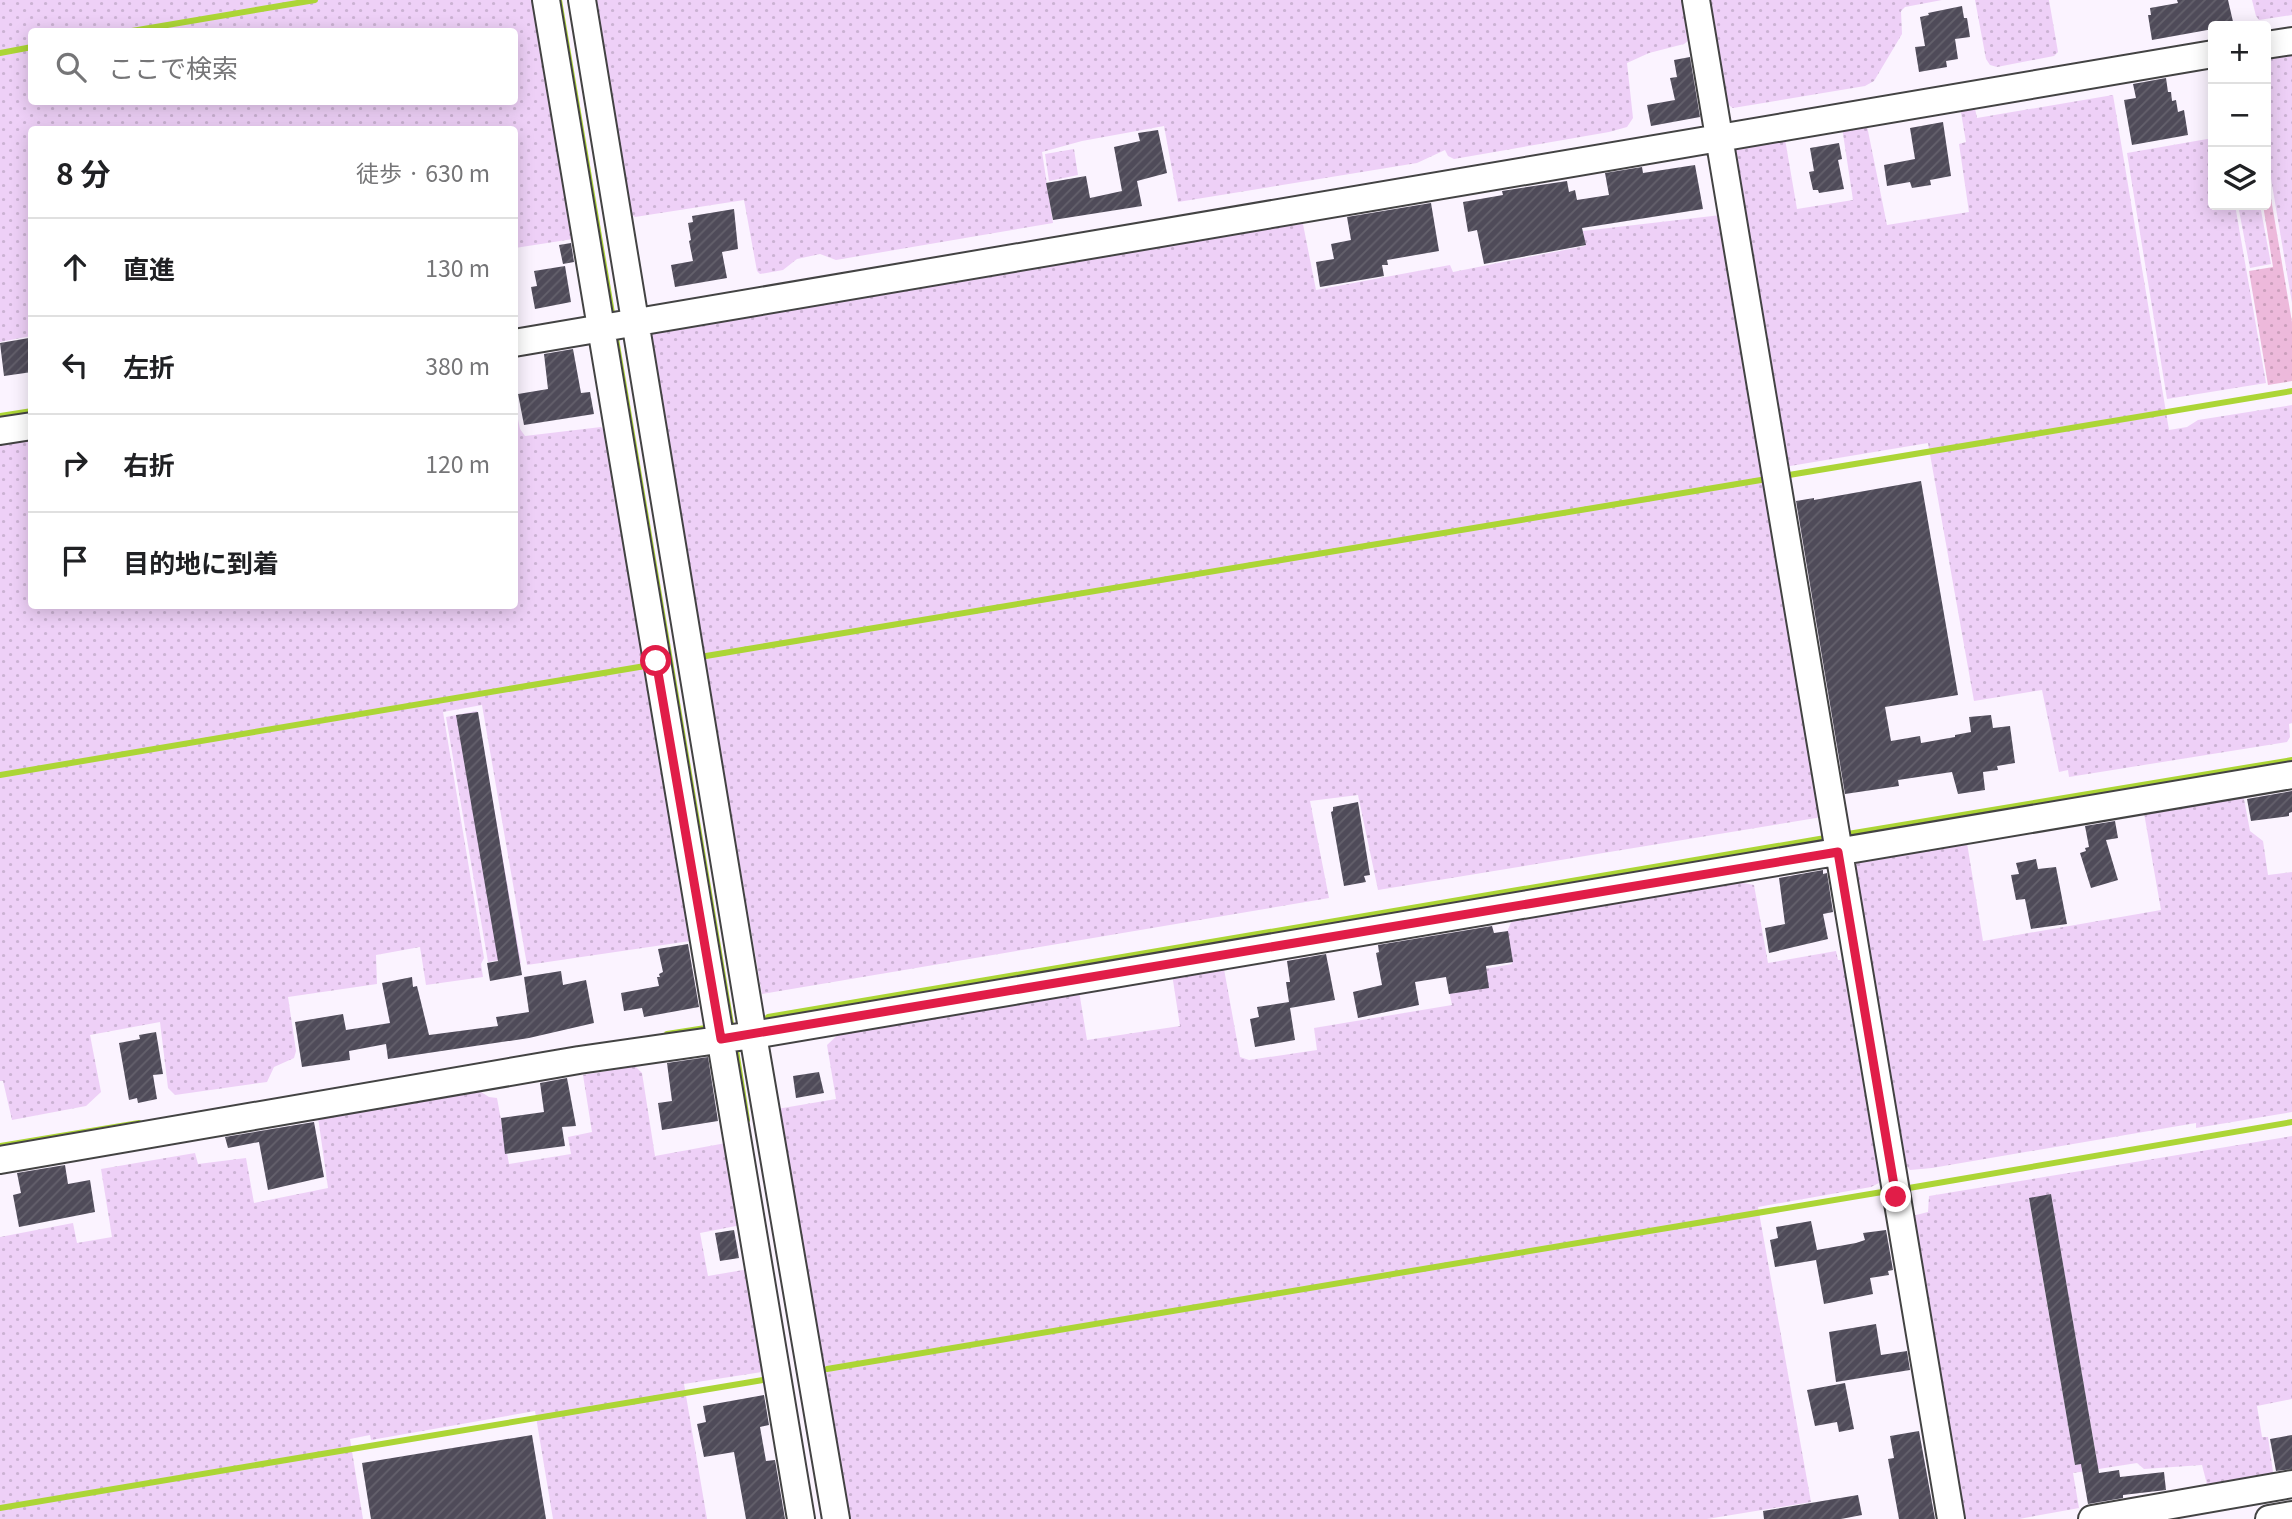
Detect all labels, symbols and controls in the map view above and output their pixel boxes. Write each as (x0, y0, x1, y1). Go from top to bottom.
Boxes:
map controls (2208, 21, 2271, 210)
button: + (2208, 21, 2271, 84)
search box (28, 28, 518, 105)
icon: search (52, 48, 90, 86)
text: ここで検索 (108, 48, 238, 85)
button: − (2208, 84, 2271, 147)
button: layers (2208, 147, 2271, 210)
text: 8 分 (56, 150, 111, 194)
text: 徒歩 · 630 m (356, 155, 490, 189)
icon: ahead (56, 248, 94, 286)
text: 直進 (123, 249, 175, 286)
text: 130 m (425, 250, 490, 284)
icon: left (56, 346, 94, 384)
text: 左折 (123, 347, 175, 384)
text: 380 m (425, 348, 490, 382)
icon: right (56, 444, 94, 482)
text: 右折 (123, 445, 175, 482)
text: 120 m (425, 446, 490, 480)
icon: arrive (56, 542, 94, 580)
text: 目的地に到着 (123, 543, 279, 580)
route start (640, 645, 671, 676)
route end (1880, 1181, 1911, 1212)

